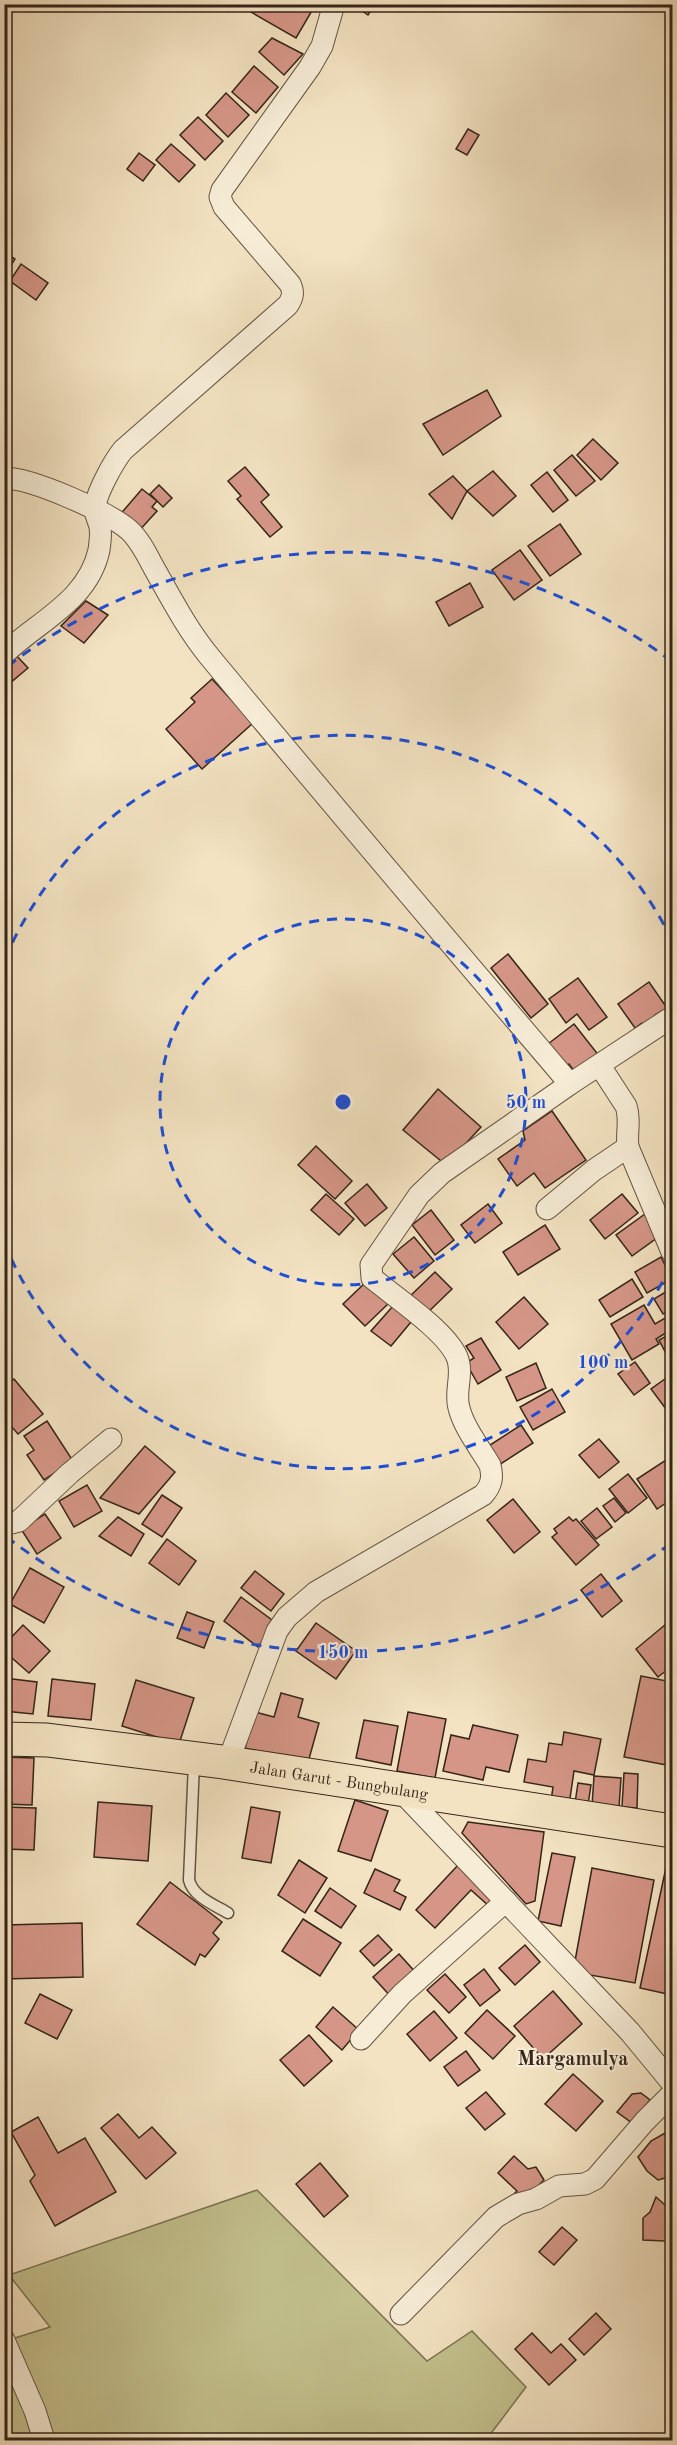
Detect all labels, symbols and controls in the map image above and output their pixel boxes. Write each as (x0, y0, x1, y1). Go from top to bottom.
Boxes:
centre of rings (333, 1092, 353, 1112)
text: 50 m (506, 1094, 546, 1112)
text: 100 m (578, 1354, 628, 1372)
text: 150 m (318, 1644, 368, 1662)
street label: Jalan Garut - Bungbulang (249, 1760, 430, 1803)
district label: Margamulya (518, 2050, 628, 2070)

